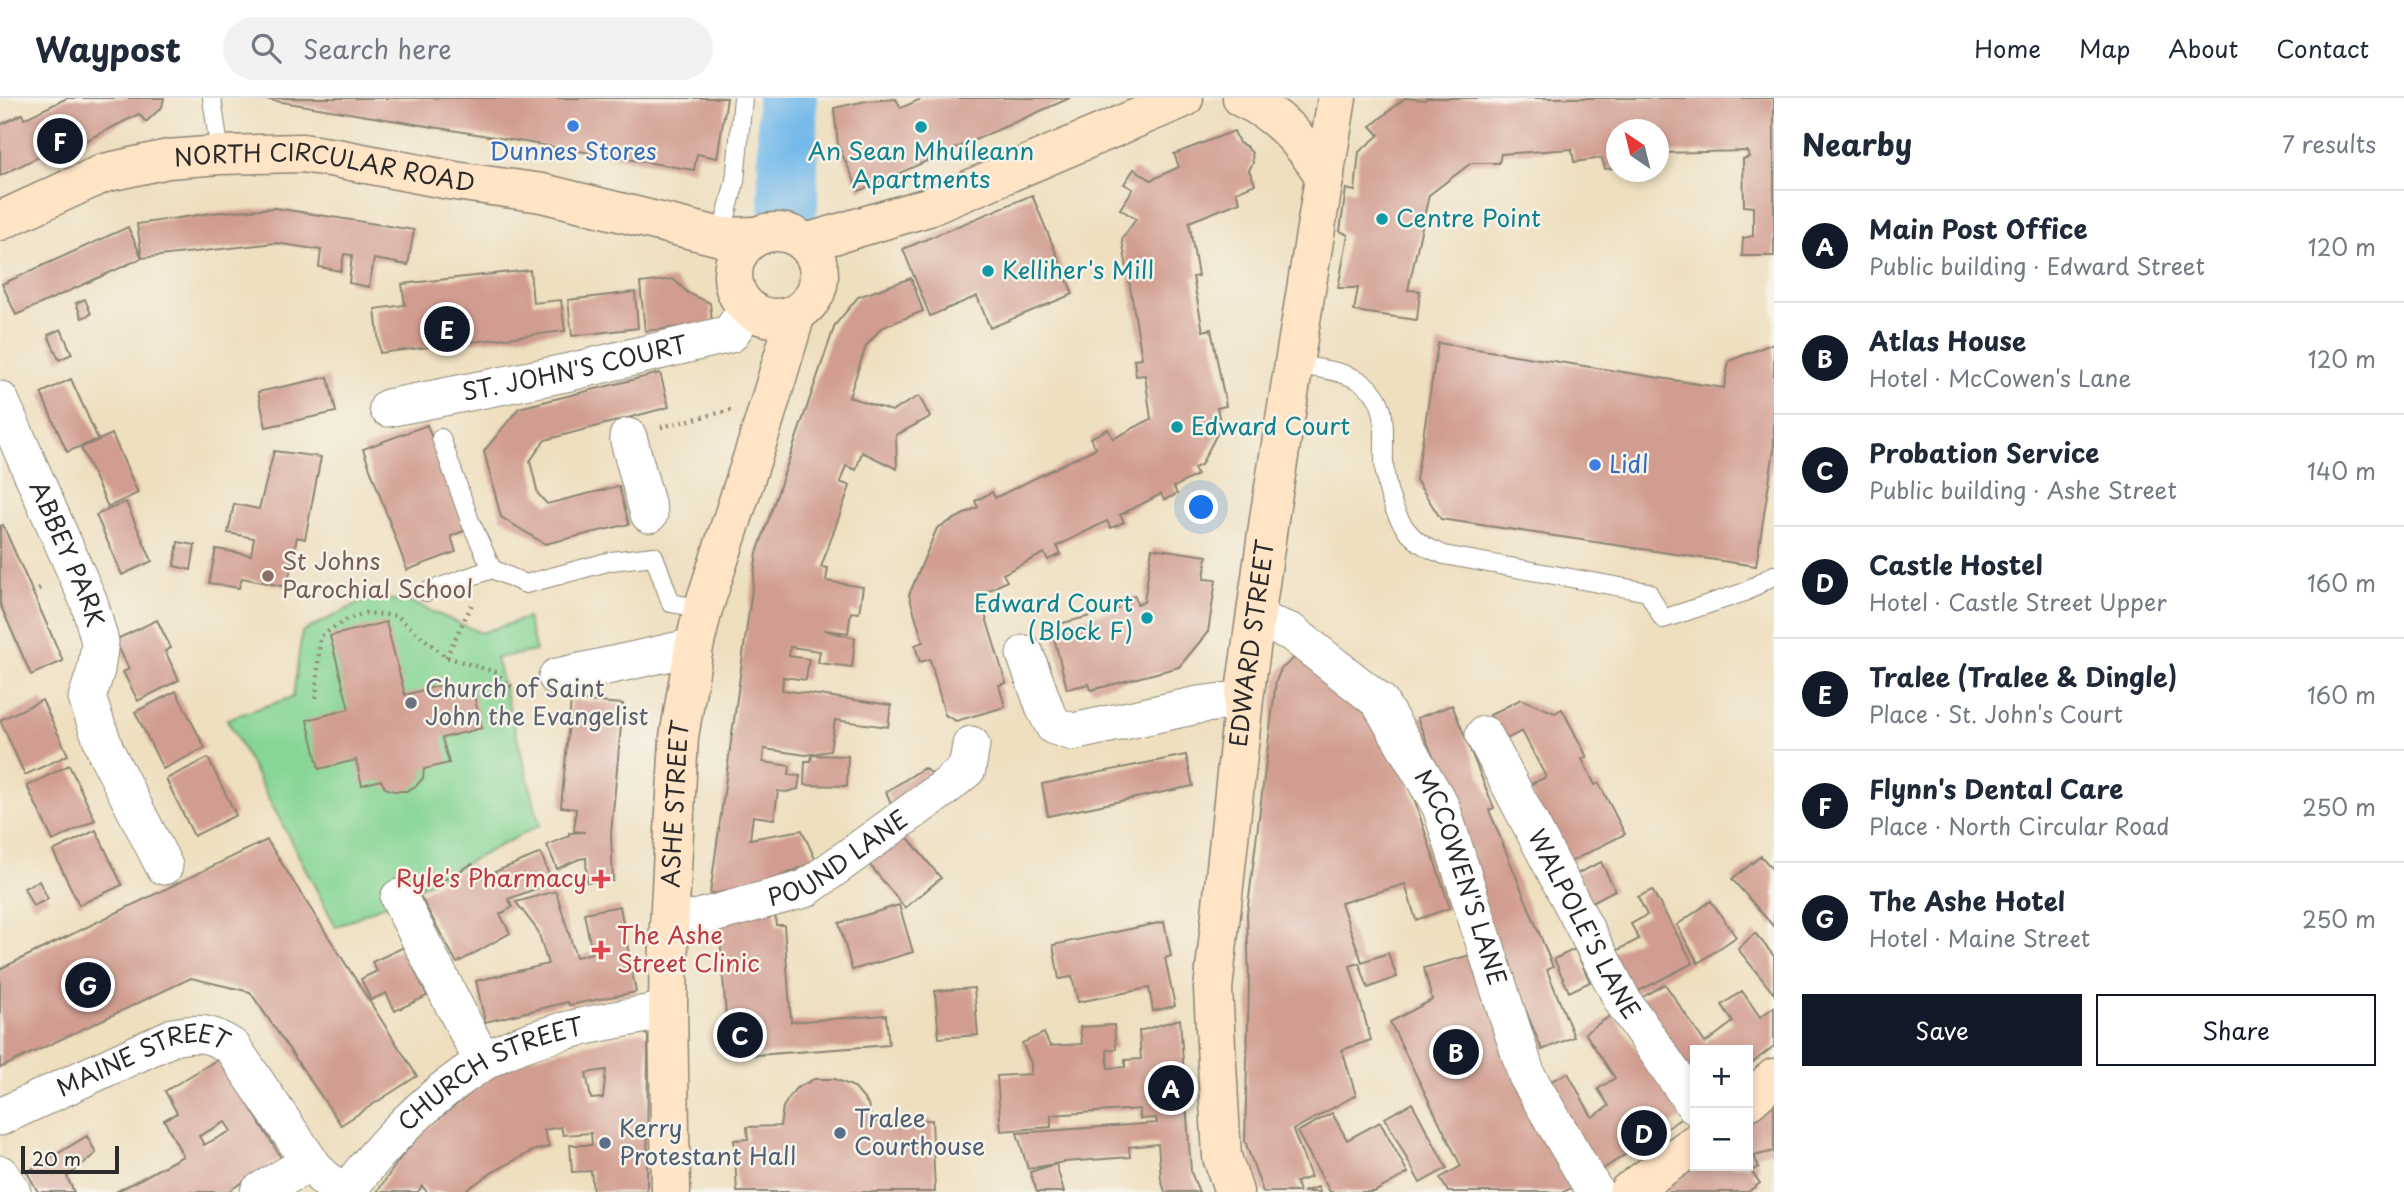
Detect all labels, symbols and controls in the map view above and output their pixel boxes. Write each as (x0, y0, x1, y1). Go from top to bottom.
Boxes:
search box (223, 17, 713, 80)
text: Waypost (35, 23, 181, 73)
icon: search (247, 29, 285, 67)
text: Search here (303, 29, 452, 68)
text: Home (1974, 30, 2041, 66)
text: Map (2079, 30, 2130, 66)
text: About (2168, 30, 2238, 66)
text: Contact (2276, 30, 2369, 66)
pin: F (37, 115, 83, 167)
marker: Dunnes Stores (565, 118, 581, 134)
marker: An Sean Mhuíleann Apartments (913, 119, 929, 135)
north arrow (1606, 119, 1669, 182)
text: Nearby (1802, 121, 1912, 166)
text: 7 results (2282, 126, 2376, 161)
street label: NORTH CIRCULAR ROAD (173, 132, 477, 200)
place label: Dunnes Stores (489, 132, 657, 168)
place label: An Sean Mhuíleann Apartments (808, 132, 1034, 196)
place label: Centre Point (1396, 199, 1541, 235)
text: Main Post Office (1869, 209, 2088, 248)
marker: Centre Point (1374, 211, 1390, 227)
text: A (1816, 229, 1834, 264)
text: 120 m (2308, 229, 2376, 264)
text: Public building · Edward Street (1869, 248, 2205, 283)
place label: Kelliher's Mill (1002, 251, 1154, 287)
marker: Kelliher's Mill (980, 263, 996, 279)
pin: E (424, 303, 470, 355)
text: Atlas House (1869, 321, 2026, 360)
street label: ST. JOHN'S COURT (459, 325, 691, 409)
text: B (1817, 341, 1833, 376)
text: 120 m (2308, 341, 2376, 376)
text: Hotel · McCowen's Lane (1869, 360, 2131, 395)
place label: Edward Court (1191, 407, 1350, 443)
marker: Edward Court (1169, 419, 1185, 435)
text: Probation Service (1869, 433, 2099, 472)
place label: Lidl (1609, 445, 1649, 481)
text: C (1816, 453, 1834, 488)
text: 140 m (2307, 453, 2376, 488)
marker: Lidl (1587, 457, 1603, 473)
text: Public building · Ashe Street (1869, 472, 2177, 507)
street label: ABBEY PARK (22, 474, 115, 631)
your location (1184, 490, 1218, 524)
street label: EDWARD STREET (1219, 537, 1282, 749)
place label: St Johns Parochial School (282, 542, 473, 606)
text: Castle Hostel (1869, 545, 2043, 584)
text: D (1816, 565, 1834, 600)
text: 160 m (2307, 565, 2376, 600)
marker: St Johns Parochial School (260, 568, 276, 584)
place label: Edward Court (Block F) (974, 584, 1133, 648)
text: Hotel · Castle Street Upper (1869, 584, 2167, 619)
marker: Edward Court (Block F) (1139, 610, 1155, 626)
text: Tralee (Tralee & Dingle) (1869, 657, 2177, 696)
place label: Church of Saint John the Evangelist (425, 669, 648, 733)
text: E (1818, 677, 1832, 712)
text: 160 m (2307, 677, 2376, 712)
marker: Church of Saint John the Evangelist (403, 695, 419, 711)
text: Place · St. John's Court (1869, 696, 2123, 731)
street label: ASHE STREET (651, 717, 698, 888)
street label: MCCOWEN'S LANE (1407, 762, 1517, 990)
text: Flynn's Dental Care (1869, 769, 2123, 808)
text: F (1818, 789, 1832, 824)
text: 250 m (2302, 789, 2376, 824)
street label: POUND LANE (763, 800, 915, 914)
text: Place · North Circular Road (1869, 808, 2170, 843)
street label: WALPOLE'S LANE (1520, 822, 1650, 1026)
place label: Ryle's Pharmacy (396, 859, 587, 895)
marker: Ryle's Pharmacy (593, 871, 609, 887)
text: The Ashe Hotel (1869, 881, 2065, 920)
text: G (1816, 901, 1834, 936)
text: 250 m (2302, 901, 2376, 936)
place label: The Ashe Street Clinic (617, 916, 760, 980)
text: Hotel · Maine Street (1869, 920, 2090, 955)
marker: The Ashe Street Clinic (591, 940, 611, 960)
pin: G (65, 959, 111, 1011)
button: Save (1802, 994, 2082, 1066)
button: Share (2096, 994, 2376, 1066)
street label: CHURCH STREET (388, 1007, 587, 1138)
pin: C (717, 1009, 763, 1061)
street label: MAINE STREET (50, 1014, 237, 1104)
pin: B (1433, 1026, 1479, 1078)
map controls (1690, 1045, 1753, 1171)
button: + (1690, 1045, 1753, 1108)
pin: A (1148, 1062, 1194, 1114)
place label: Tralee Courthouse (854, 1099, 985, 1163)
pin: D (1621, 1107, 1667, 1159)
button: − (1690, 1108, 1753, 1171)
place label: Kerry Protestant Hall (619, 1109, 796, 1173)
marker: Tralee Courthouse (832, 1125, 848, 1141)
marker: Kerry Protestant Hall (597, 1135, 613, 1151)
scale bar (21, 1143, 119, 1175)
text: 20 m (32, 1144, 81, 1172)

